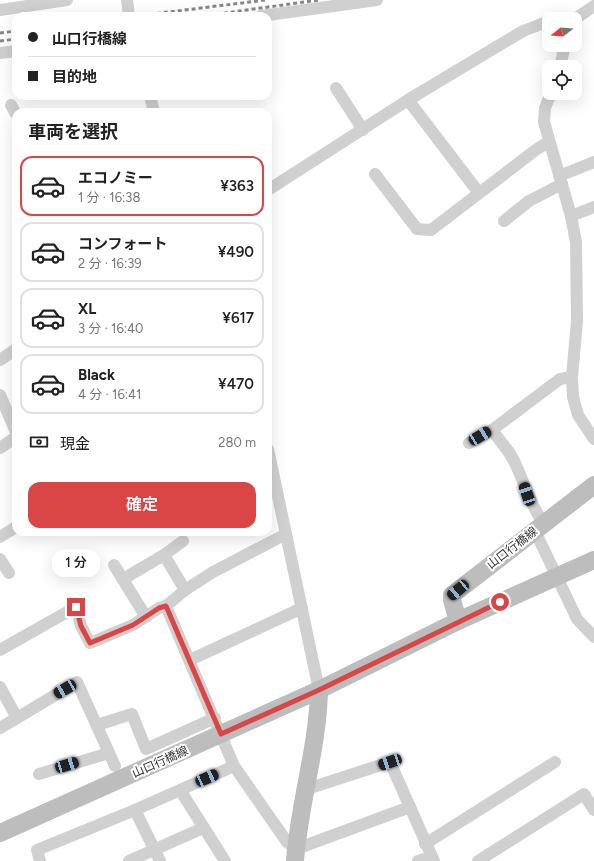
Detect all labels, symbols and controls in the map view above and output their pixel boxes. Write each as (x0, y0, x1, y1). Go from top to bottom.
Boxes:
north arrow (542, 12, 582, 52)
map controls (542, 12, 582, 100)
text: 山口行橋線 (52, 30, 127, 48)
button: locate (542, 60, 582, 100)
text: 目的地 (52, 68, 97, 86)
text: 車両を選択 (28, 121, 118, 143)
icon: car (30, 168, 66, 204)
text: エコノミー (78, 169, 153, 187)
text: ¥363 (220, 177, 254, 195)
text: 1 分 · 16:38 (78, 190, 140, 205)
icon: car (30, 234, 66, 270)
text: コンフォート (78, 235, 168, 253)
text: ¥490 (218, 243, 254, 261)
text: 2 分 · 16:39 (78, 256, 142, 271)
icon: car (30, 300, 66, 336)
text: XL (78, 300, 96, 318)
text: ¥617 (222, 309, 254, 327)
text: 3 分 · 16:40 (78, 321, 143, 336)
icon: car (30, 366, 66, 402)
text: Black (78, 366, 115, 384)
text: ¥470 (218, 375, 254, 393)
text: 4 分 · 16:41 (78, 387, 141, 402)
car (467, 425, 493, 447)
icon: cash (28, 431, 50, 453)
text: 現金 (60, 435, 90, 453)
text: 280 m (218, 435, 256, 450)
car (517, 481, 537, 507)
button: 確定 (28, 482, 256, 528)
street label: 山口行橋線 (484, 524, 540, 572)
callout: 1 分 (52, 549, 100, 577)
text: 1 分 (65, 555, 87, 570)
car (445, 578, 471, 602)
route start (491, 593, 509, 611)
route end (67, 598, 85, 616)
car (52, 678, 78, 700)
street label: 山口行橋線 (130, 743, 190, 781)
car (377, 752, 403, 772)
car (54, 756, 80, 774)
car (194, 768, 220, 788)

